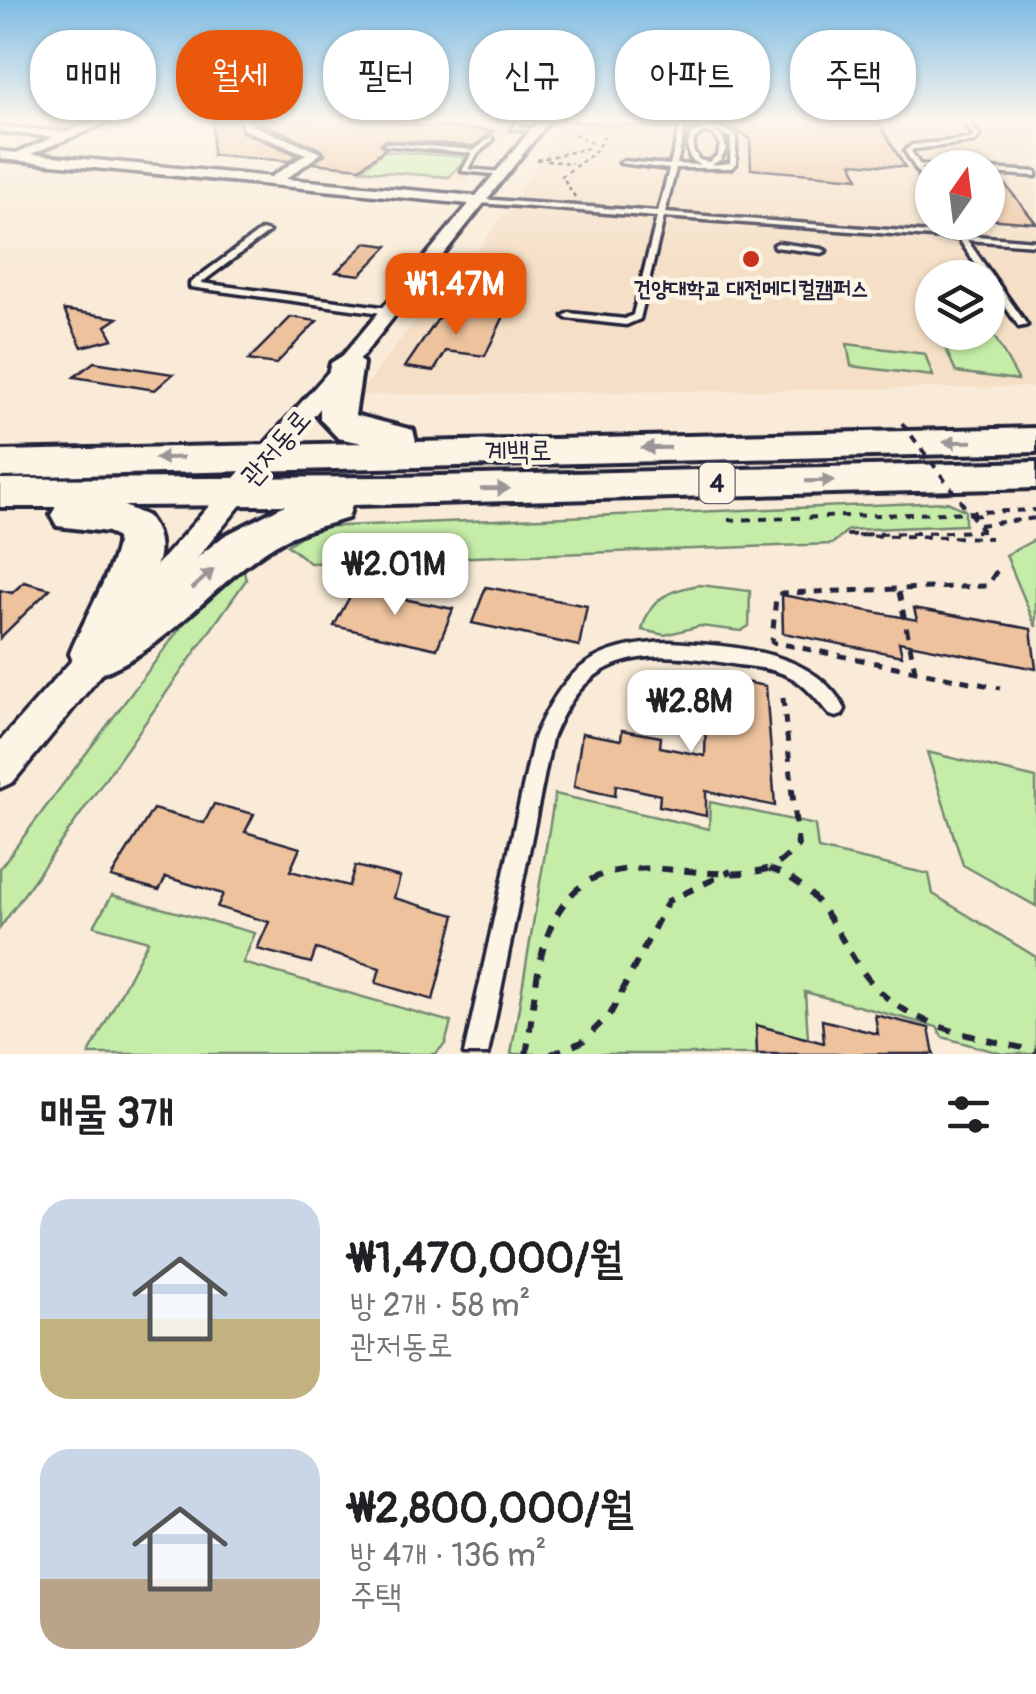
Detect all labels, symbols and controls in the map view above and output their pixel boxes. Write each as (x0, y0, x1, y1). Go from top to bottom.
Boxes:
chip: 매매 (30, 30, 156, 120)
chip: 월세 (176, 30, 303, 120)
chip: 필터 (323, 30, 449, 120)
chip: 신규 (469, 30, 595, 120)
chip: 아파트 (615, 30, 770, 120)
chip: 주택 (790, 30, 916, 120)
north arrow (915, 150, 1005, 240)
map controls (915, 150, 1005, 350)
marker: 건양대학교 대전메디컬캠퍼스 (740, 248, 762, 270)
pin: ₩1.47M (375, 253, 537, 338)
button: layers (915, 260, 1005, 350)
text: ₩1.47M (407, 265, 505, 305)
place label: 건양대학교 대전메디컬캠퍼스 (634, 275, 868, 303)
street label: 관저동로 (233, 402, 319, 493)
street label: 계백로 (484, 433, 552, 470)
one-way arrow (942, 434, 974, 450)
one-way arrow (639, 440, 671, 456)
one-way arrow (152, 451, 184, 467)
road number: 4 (700, 463, 734, 503)
one-way arrow (805, 472, 836, 488)
one-way arrow (480, 480, 512, 496)
pin: ₩2.01M (314, 533, 476, 618)
text: ₩2.01M (344, 545, 446, 585)
one-way arrow (191, 568, 215, 591)
pin: ₩2.8M (621, 670, 761, 755)
text: ₩2.8M (649, 682, 733, 722)
icon: filters (941, 1087, 996, 1142)
text: 매물 3개 (40, 1088, 174, 1140)
text: ₩1,470,000/월 (350, 1233, 623, 1285)
icon: home (120, 1239, 240, 1359)
text: 방 2개 · 58 m² (350, 1286, 530, 1326)
text: 관저동로 (350, 1326, 453, 1366)
text: ₩2,800,000/월 (350, 1483, 634, 1535)
icon: home (120, 1489, 240, 1609)
text: 방 4개 · 136 m² (350, 1536, 547, 1576)
text: 주택 (350, 1576, 402, 1616)

